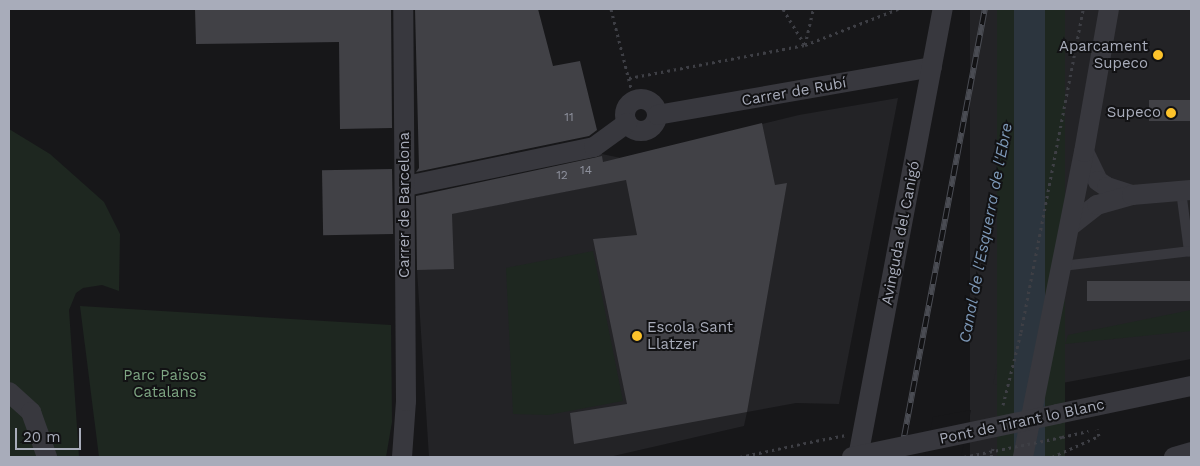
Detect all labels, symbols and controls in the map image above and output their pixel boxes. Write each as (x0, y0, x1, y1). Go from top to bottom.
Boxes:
place label: Aparcament Supeco (1059, 37, 1148, 72)
marker: Aparcament Supeco (1152, 49, 1164, 61)
street label: Carrer de Rubí (740, 74, 848, 110)
place label: Supeco (1107, 104, 1161, 122)
marker: Supeco (1165, 107, 1177, 119)
house number: 11 (564, 111, 574, 125)
water label: Canal de l'Esquerra de l'Ebre (955, 121, 1017, 345)
street label: Carrer de Barcelona (396, 132, 414, 278)
street label: Avinguda del Canigó (878, 159, 924, 307)
house number: 14 (580, 164, 592, 178)
house number: 12 (556, 169, 568, 183)
place label: Escola Sant Llatzer (647, 318, 733, 353)
marker: Escola Sant Llatzer (631, 330, 643, 342)
park label: Parc Països Catalans (123, 366, 207, 401)
street label: Pont de Tirant lo Blanc (938, 396, 1106, 448)
scale bar (18, 418, 84, 450)
text: 20 m (23, 428, 61, 446)

